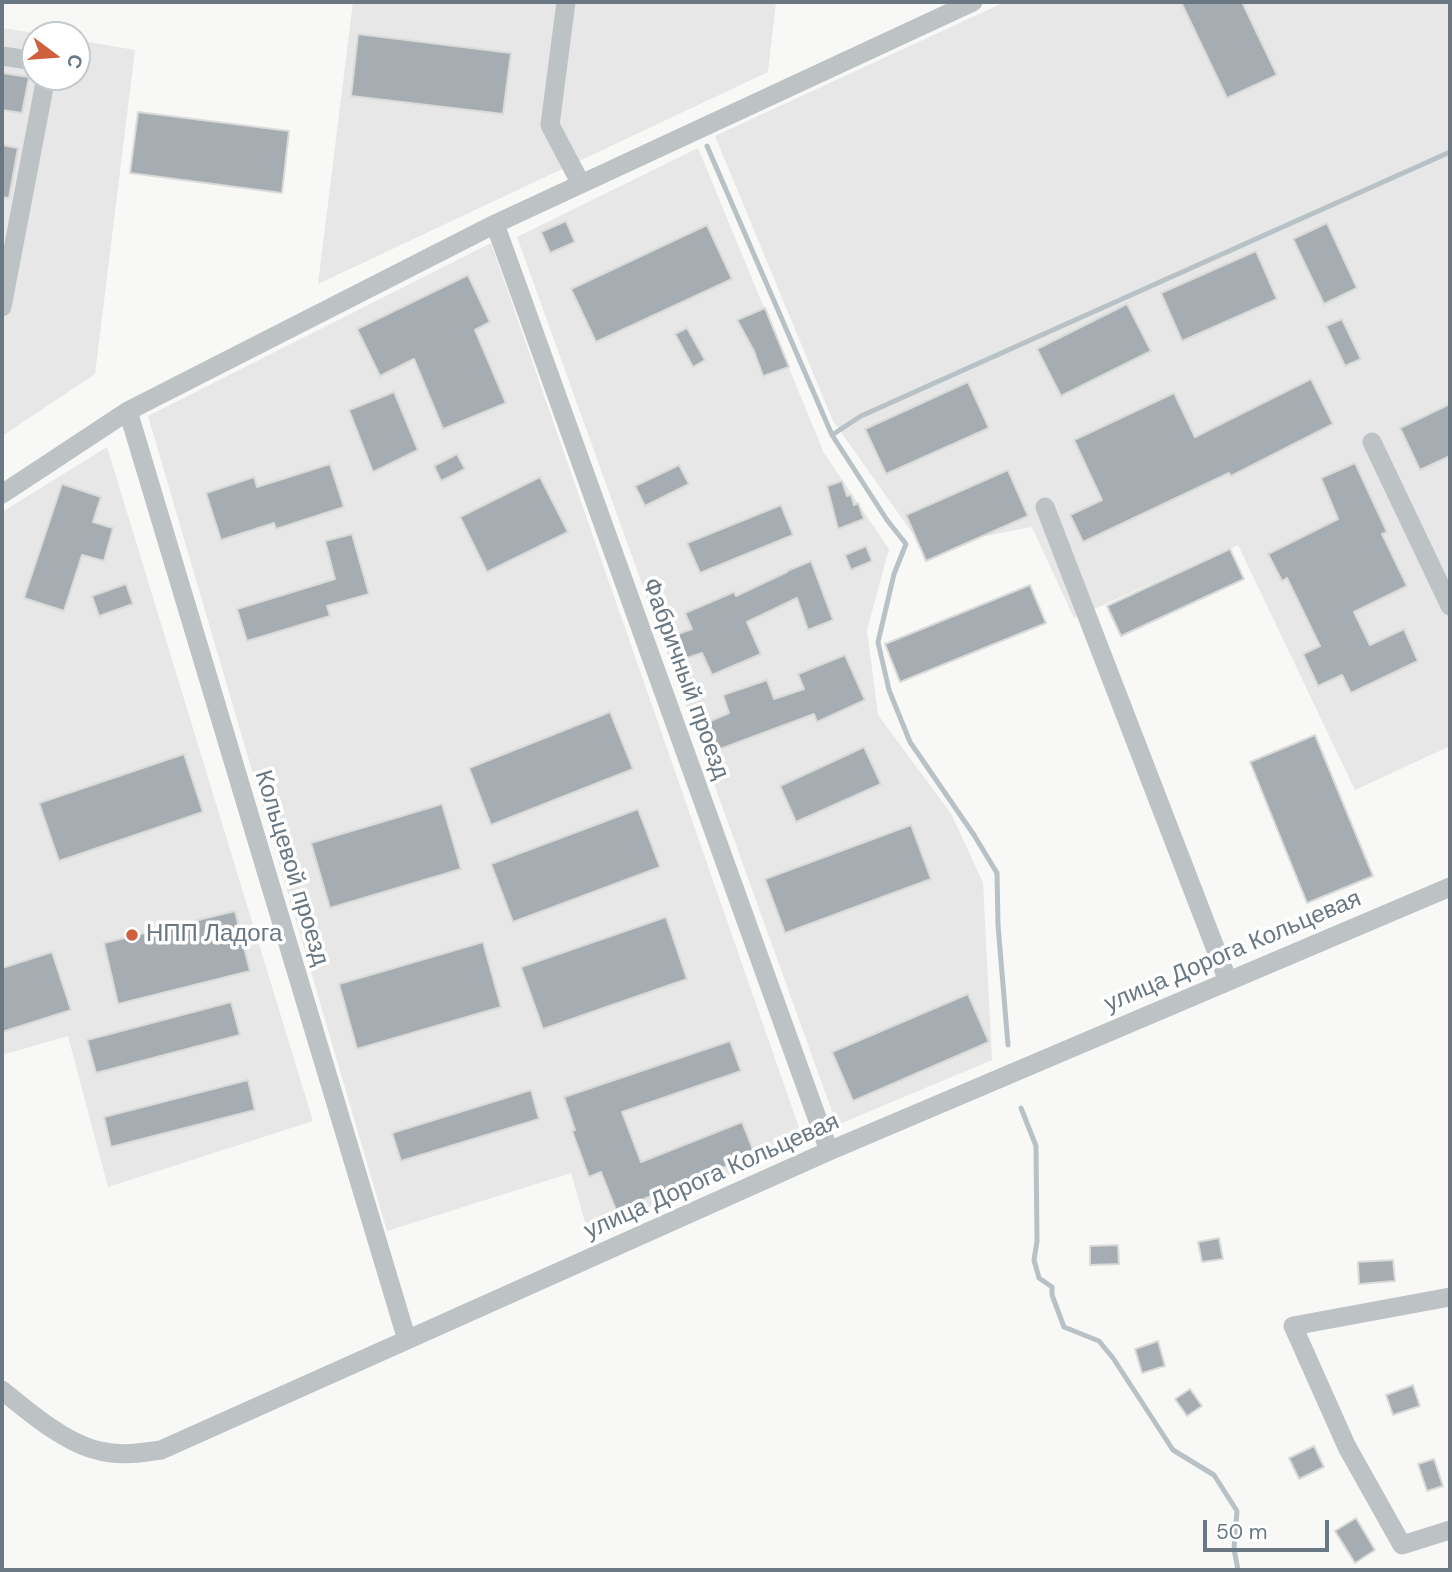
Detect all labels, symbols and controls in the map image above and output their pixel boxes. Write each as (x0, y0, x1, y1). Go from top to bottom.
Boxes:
north arrow (21, 21, 91, 91)
text: С (61, 51, 89, 71)
street label: Фабричный проезд (635, 575, 735, 783)
street label: Кольцевой проезд (248, 767, 334, 969)
street label: улица Дорога Кольцевая (1100, 885, 1366, 1019)
place label: НПП Ладога (146, 921, 282, 949)
marker: НПП Ладога (124, 927, 140, 943)
street label: улица Дорога Кольцевая (580, 1108, 844, 1246)
scale bar (1207, 1506, 1333, 1550)
text: 50 m (1216, 1518, 1267, 1546)

